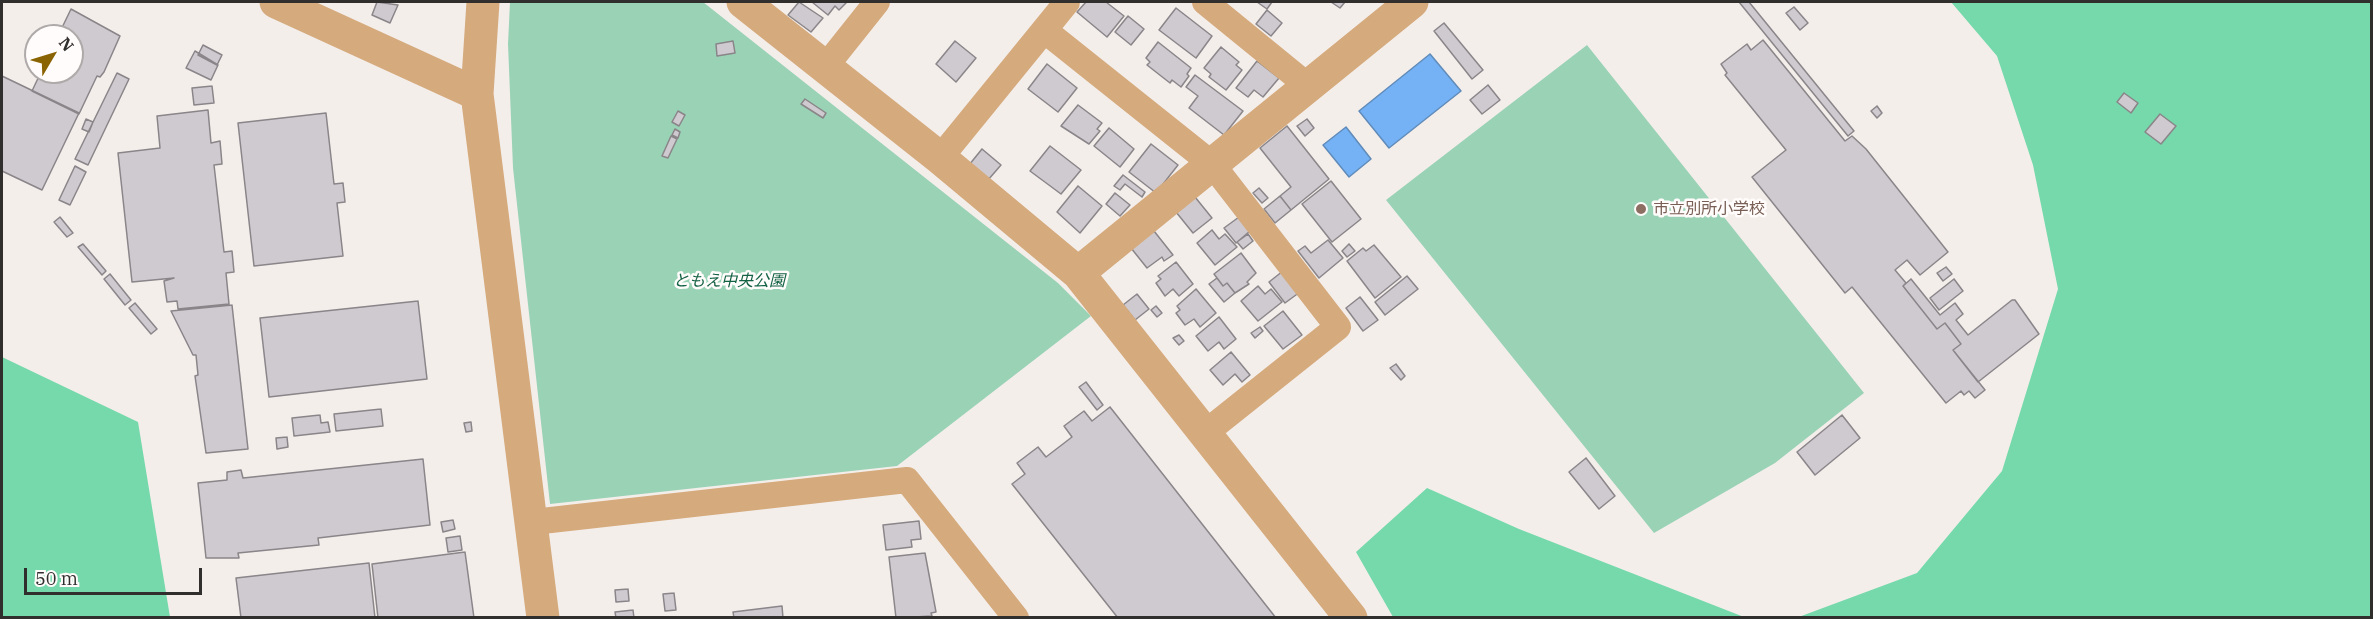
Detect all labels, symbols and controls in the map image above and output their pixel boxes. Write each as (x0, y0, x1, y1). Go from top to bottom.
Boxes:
north arrow (24, 24, 84, 84)
text: N (55, 33, 78, 55)
place label: 市立別所小学校 (1653, 199, 1765, 219)
marker: 市立別所小学校 (1634, 202, 1648, 216)
park label: ともえ中央公園 (673, 271, 785, 291)
scale bar (27, 556, 206, 594)
text: 50 m (35, 567, 78, 590)

